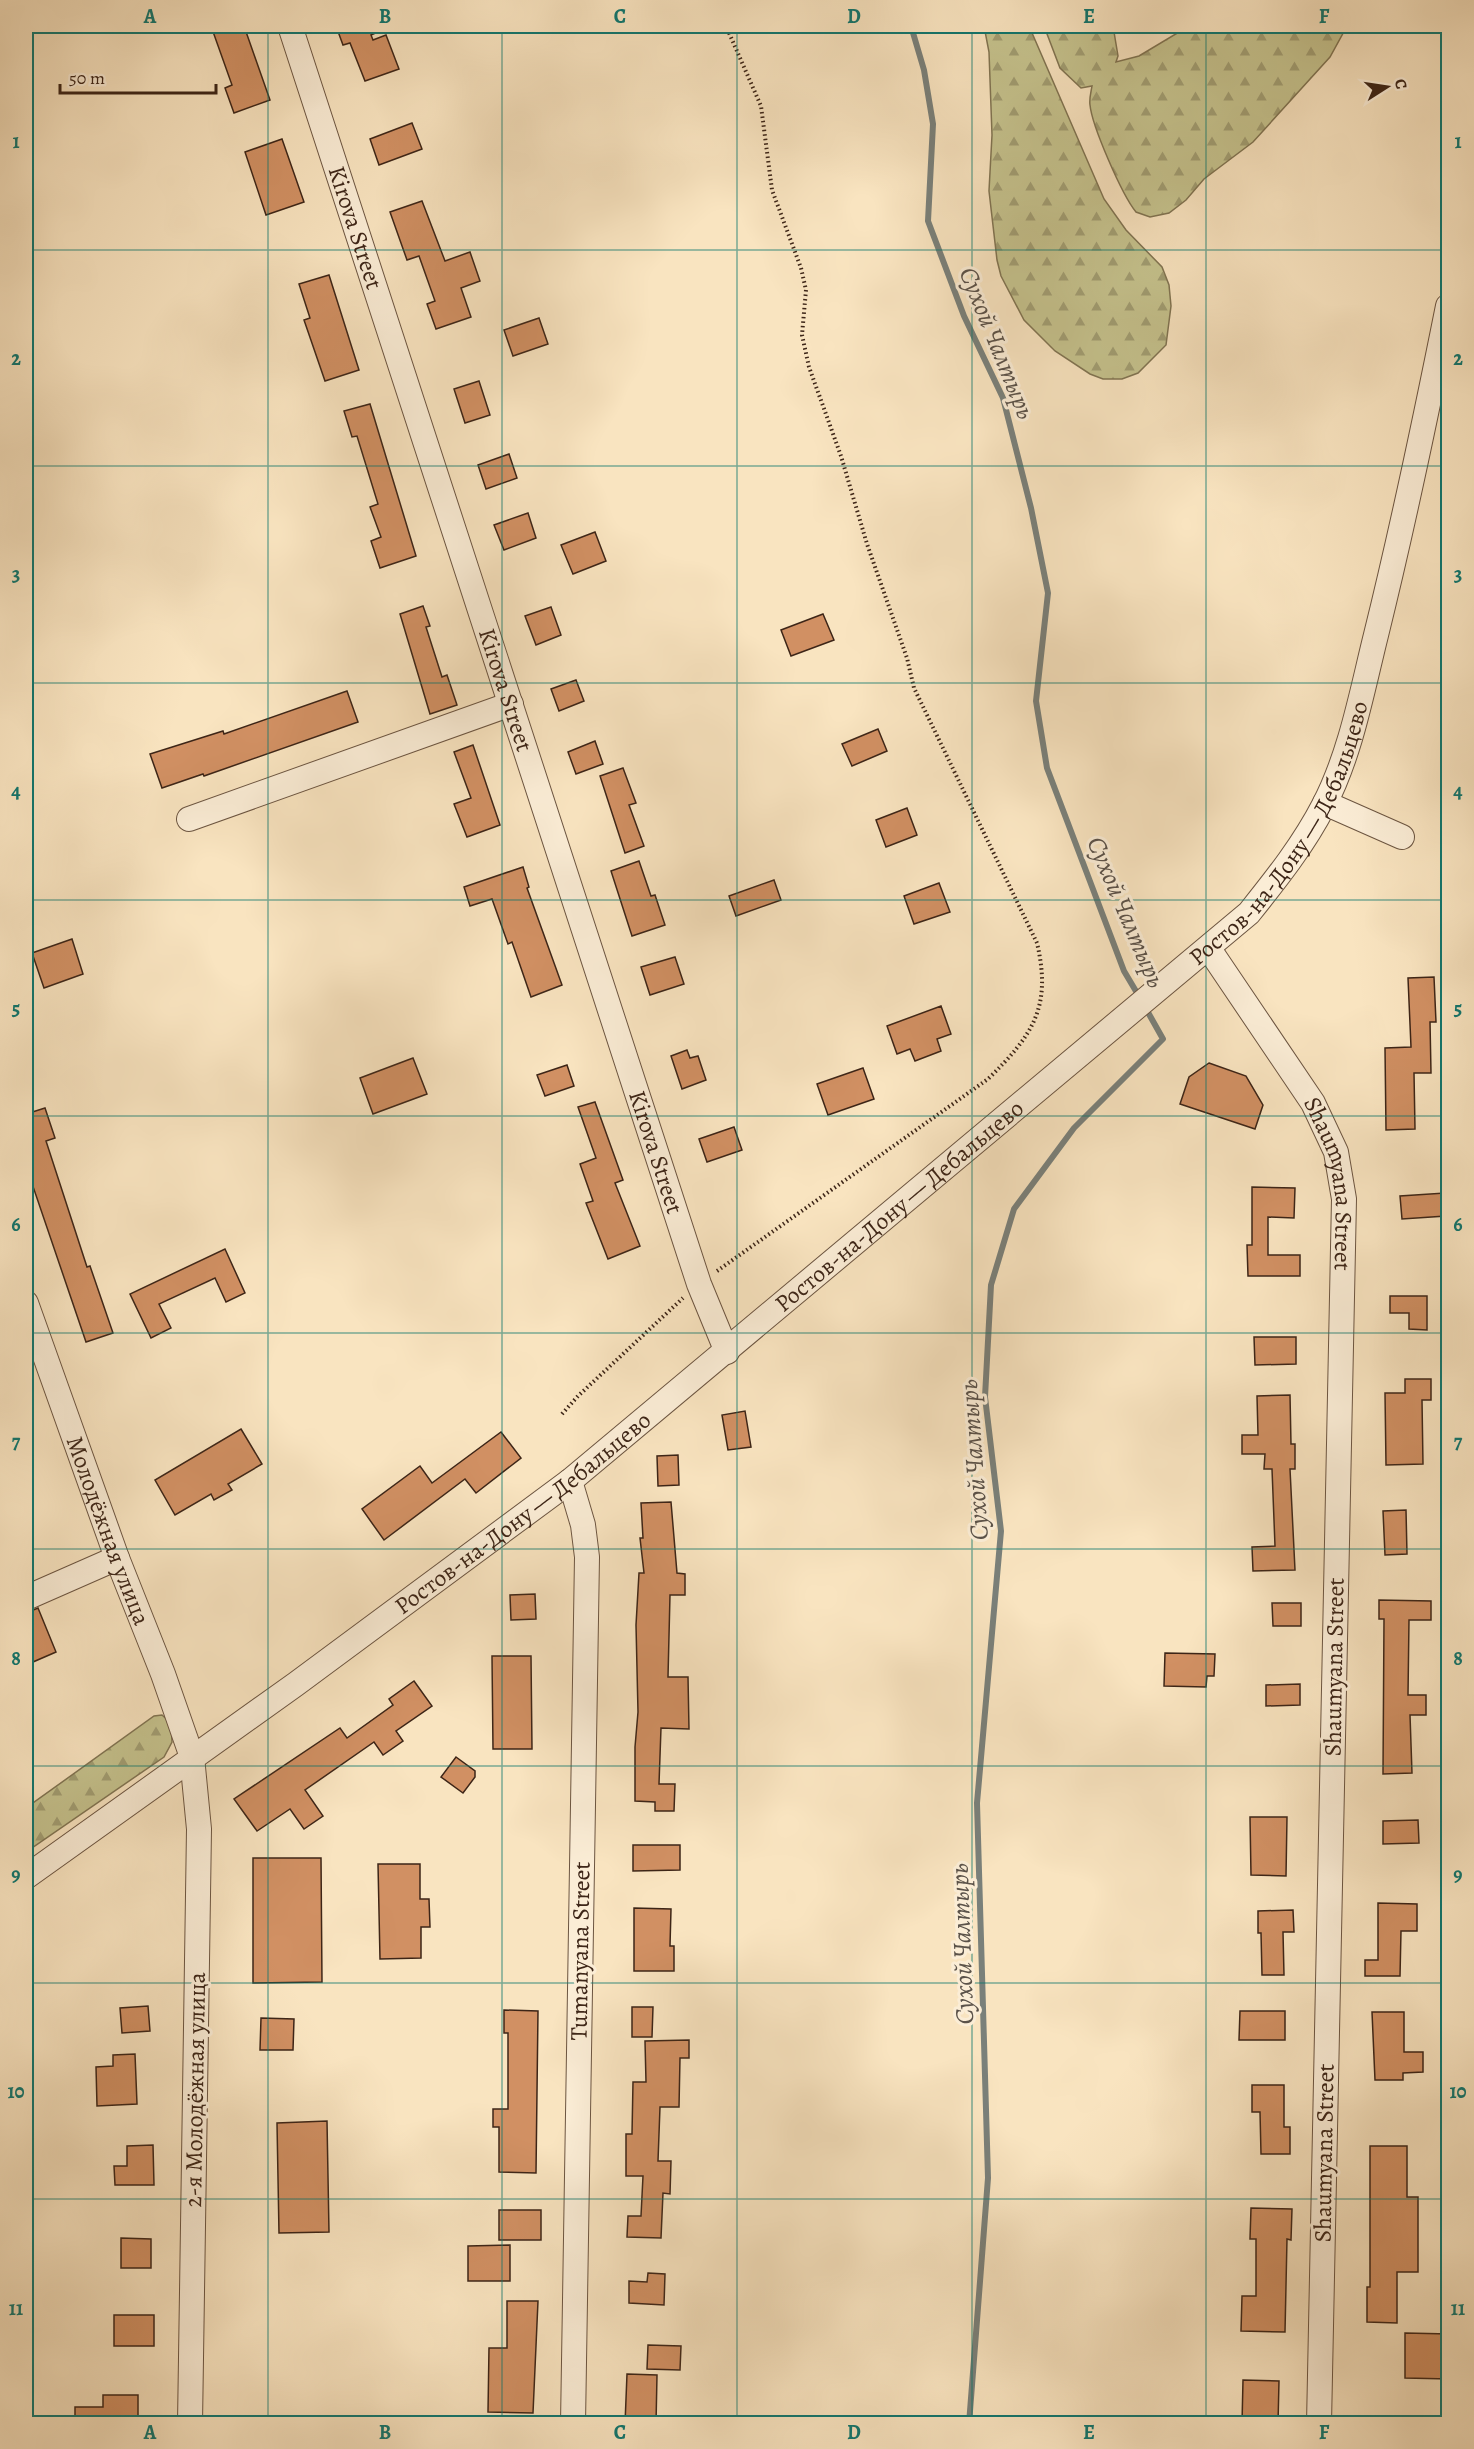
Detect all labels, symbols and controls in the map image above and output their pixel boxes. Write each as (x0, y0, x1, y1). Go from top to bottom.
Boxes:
text: A (143, 3, 157, 30)
text: B (379, 3, 391, 30)
text: C (614, 3, 626, 30)
text: D (847, 3, 861, 30)
text: E (1083, 3, 1095, 30)
text: F (1319, 3, 1330, 30)
scale bar (60, 57, 216, 95)
north arrow (1357, 57, 1417, 117)
text: 50 m (69, 66, 105, 90)
text: С (1389, 77, 1413, 91)
text: 1 (12, 128, 20, 155)
text: 1 (1454, 128, 1462, 155)
street label: Kirova Street (321, 162, 391, 293)
water label: Сухой Чалтырь (951, 262, 1043, 424)
text: 2 (11, 345, 21, 372)
text: 2 (1453, 345, 1463, 372)
text: 3 (12, 561, 20, 588)
text: 3 (1454, 561, 1462, 588)
street label: Kirova Street (471, 624, 541, 756)
street label: Ростов-на-Дону — Дебальцево (1182, 697, 1376, 973)
text: 4 (11, 778, 21, 805)
text: 4 (1453, 778, 1463, 805)
water label: Сухой Чалтырь (1078, 831, 1174, 993)
text: 5 (12, 995, 20, 1022)
text: 5 (1454, 995, 1462, 1022)
street label: Kirova Street (621, 1086, 691, 1218)
street label: Ростов-на-Дону — Дебальцево (768, 1092, 1030, 1319)
street label: Shaumyana Street (1296, 1092, 1360, 1271)
text: 6 (11, 1211, 21, 1238)
text: 6 (1453, 1211, 1463, 1238)
water label: Сухой Чалтырь (951, 1378, 997, 1542)
street label: Ростов-на-Дону — Дебальцево (388, 1404, 658, 1622)
text: 7 (12, 1428, 21, 1455)
text: 7 (1454, 1428, 1463, 1455)
street label: Молодёжная улица (59, 1432, 158, 1630)
street label: Shaumyana Street (1316, 1577, 1352, 1757)
text: 8 (11, 1645, 21, 1672)
text: 8 (1453, 1645, 1463, 1672)
text: 9 (11, 1861, 21, 1888)
street label: Tumanyana Street (562, 1861, 598, 2041)
text: 9 (1453, 1861, 1463, 1888)
water label: Сухой Чалтырь (942, 1863, 982, 2025)
street label: 2-я Молодёжная улица (177, 1972, 213, 2208)
street label: Shaumyana Street (1306, 2063, 1342, 2243)
text: 10 (7, 2078, 25, 2105)
text: 10 (1449, 2078, 1467, 2105)
text: 11 (9, 2295, 23, 2322)
text: 11 (1451, 2295, 1465, 2322)
text: A (143, 2419, 157, 2446)
text: B (379, 2419, 391, 2446)
text: C (614, 2419, 626, 2446)
text: D (847, 2419, 861, 2446)
text: E (1083, 2419, 1095, 2446)
text: F (1319, 2419, 1330, 2446)

